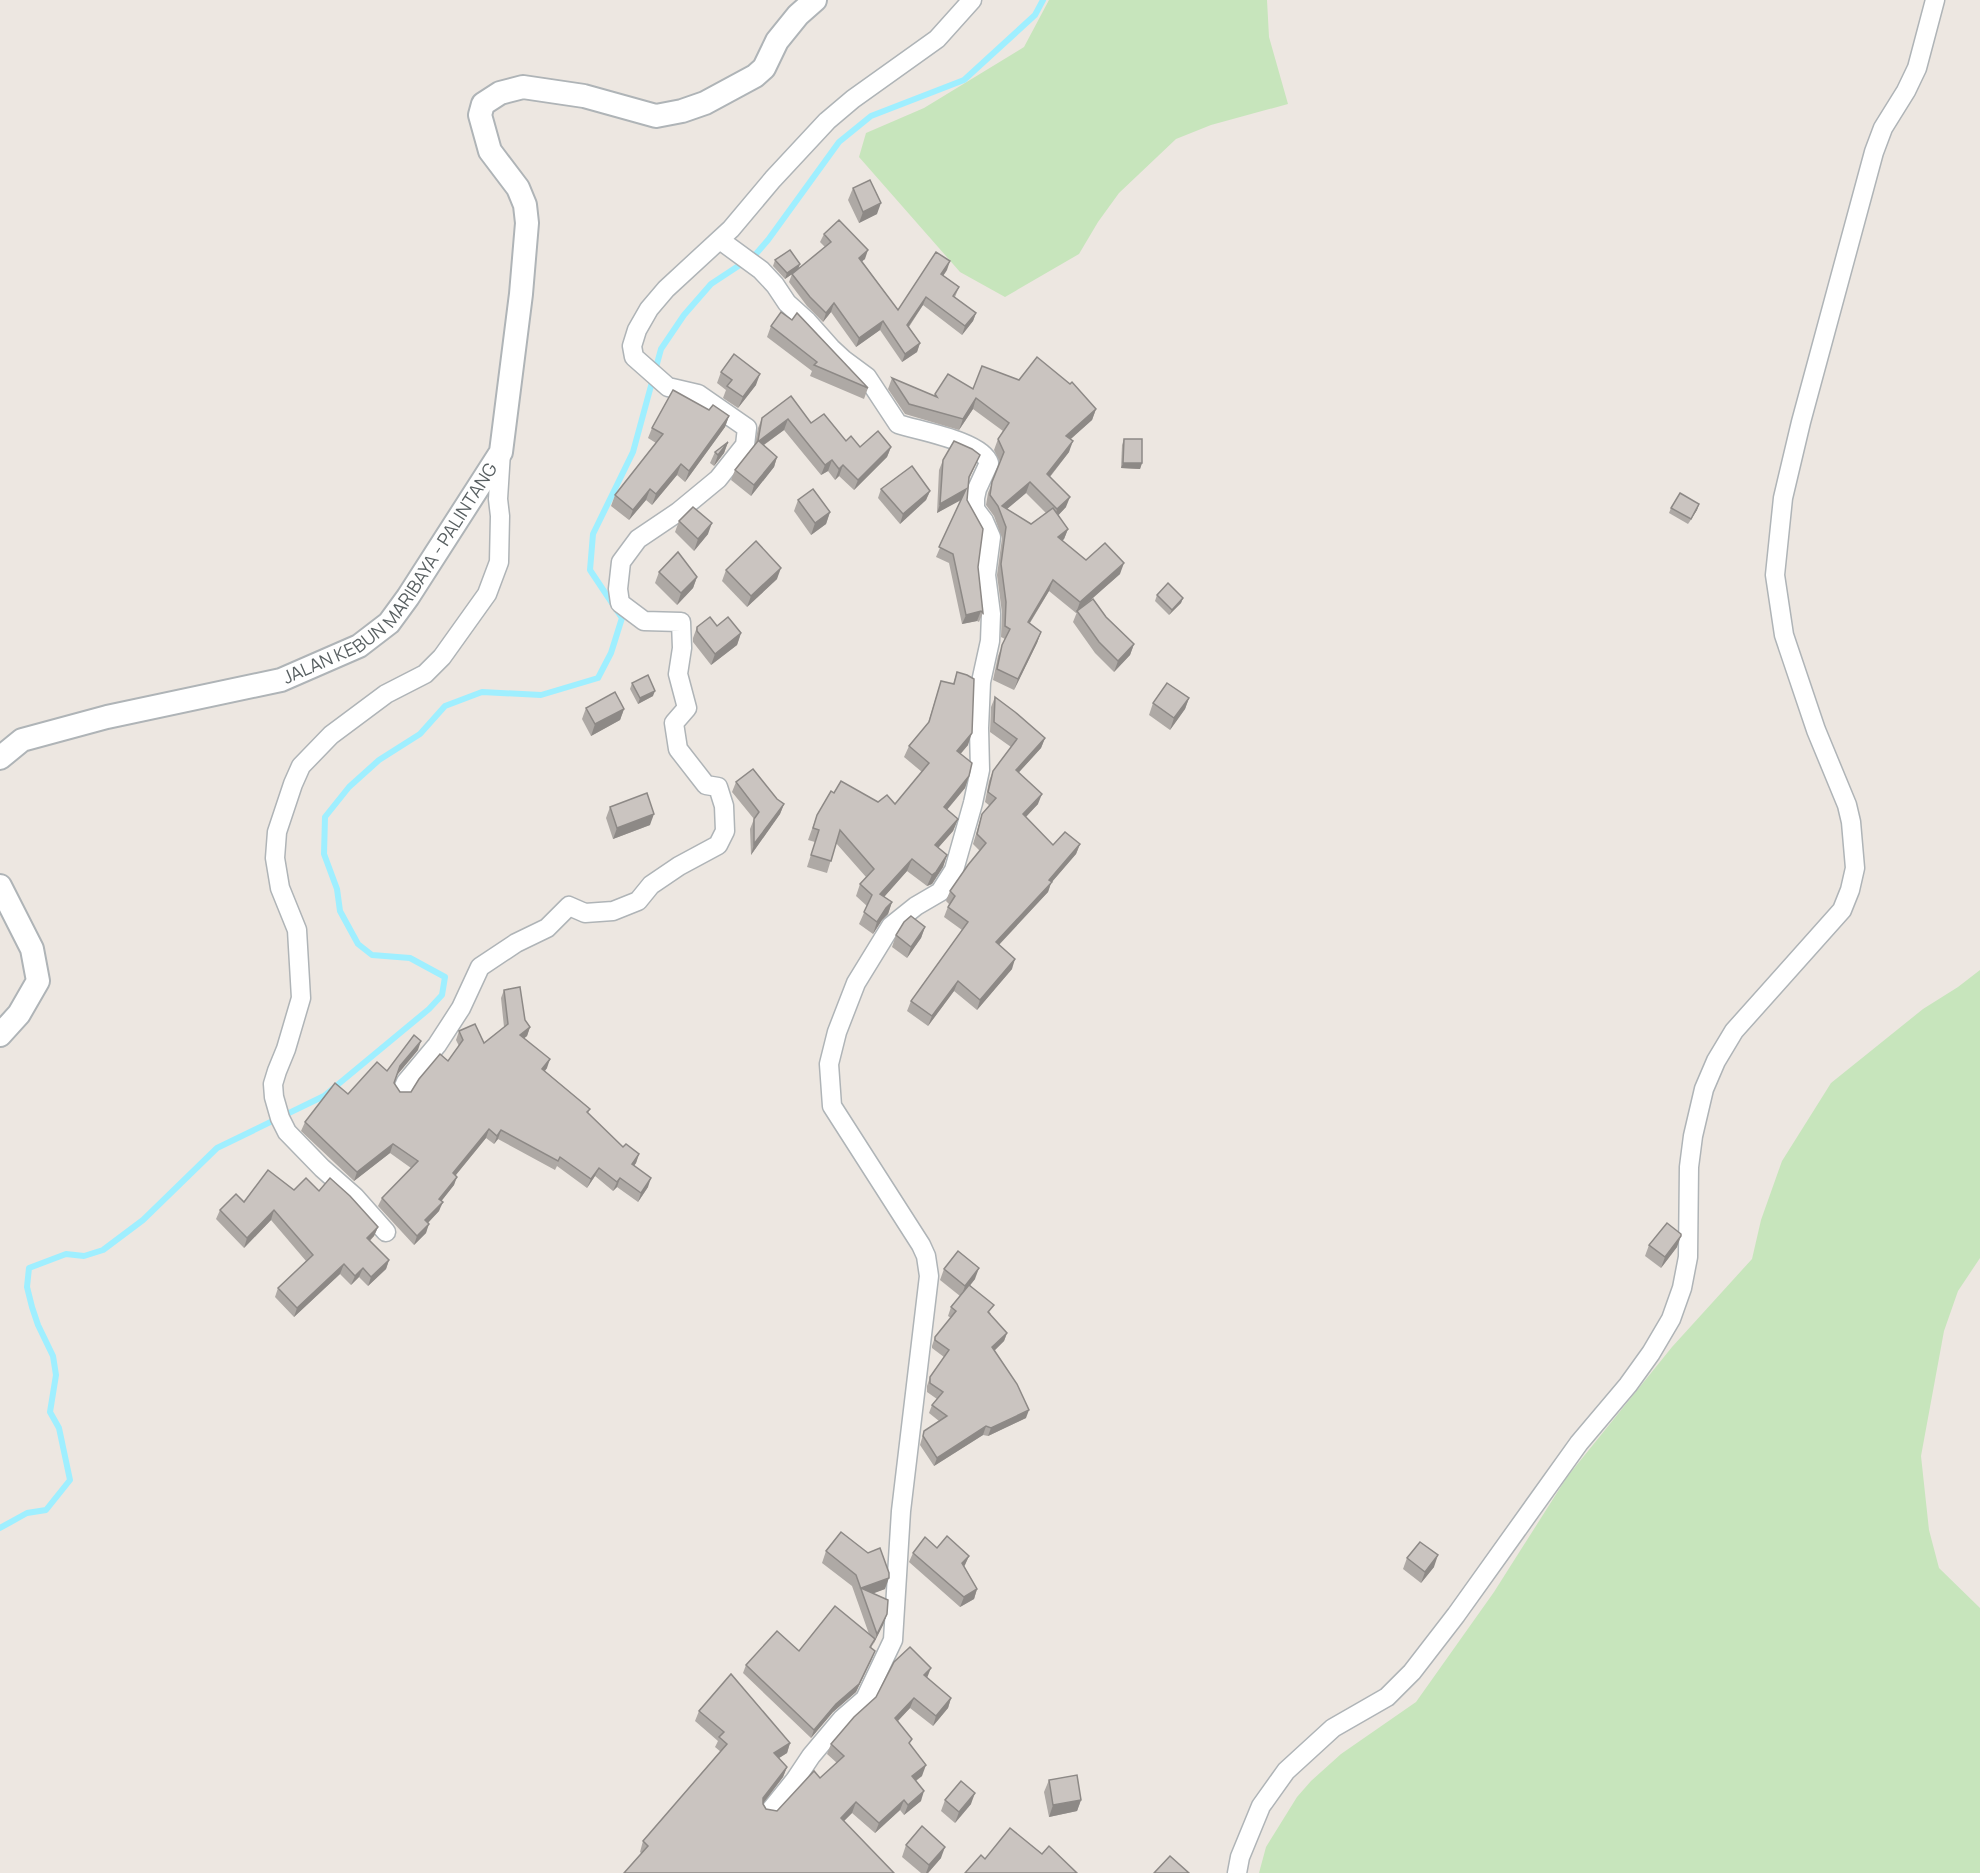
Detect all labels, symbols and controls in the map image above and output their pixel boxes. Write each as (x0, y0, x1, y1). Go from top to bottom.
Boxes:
street label: JALAN KEBUN MARIBAYA - PALINTANG (279, 458, 502, 689)

